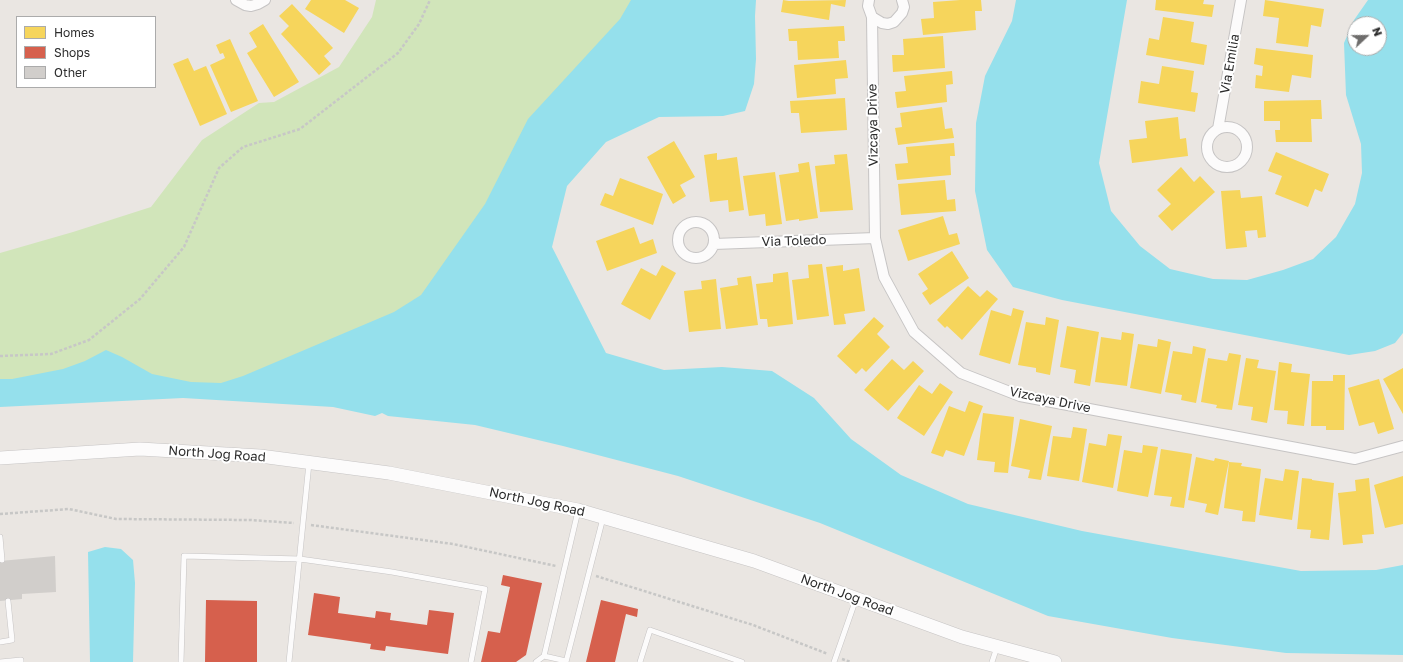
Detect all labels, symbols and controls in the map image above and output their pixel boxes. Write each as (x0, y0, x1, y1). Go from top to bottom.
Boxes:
legend (16, 16, 156, 88)
north arrow (1347, 16, 1387, 56)
text: Homes (54, 25, 94, 40)
text: N (1370, 25, 1385, 38)
street label: Via Emilia (1217, 33, 1243, 95)
text: Shops (54, 45, 90, 60)
text: Other (54, 65, 87, 80)
street label: Vizcaya Drive (864, 84, 882, 166)
street label: Via Toledo (761, 232, 827, 250)
street label: Vizcaya Drive (1008, 384, 1092, 416)
street label: North Jog Road (168, 443, 266, 465)
street label: North Jog Road (488, 484, 586, 520)
street label: North Jog Road (798, 571, 896, 619)

